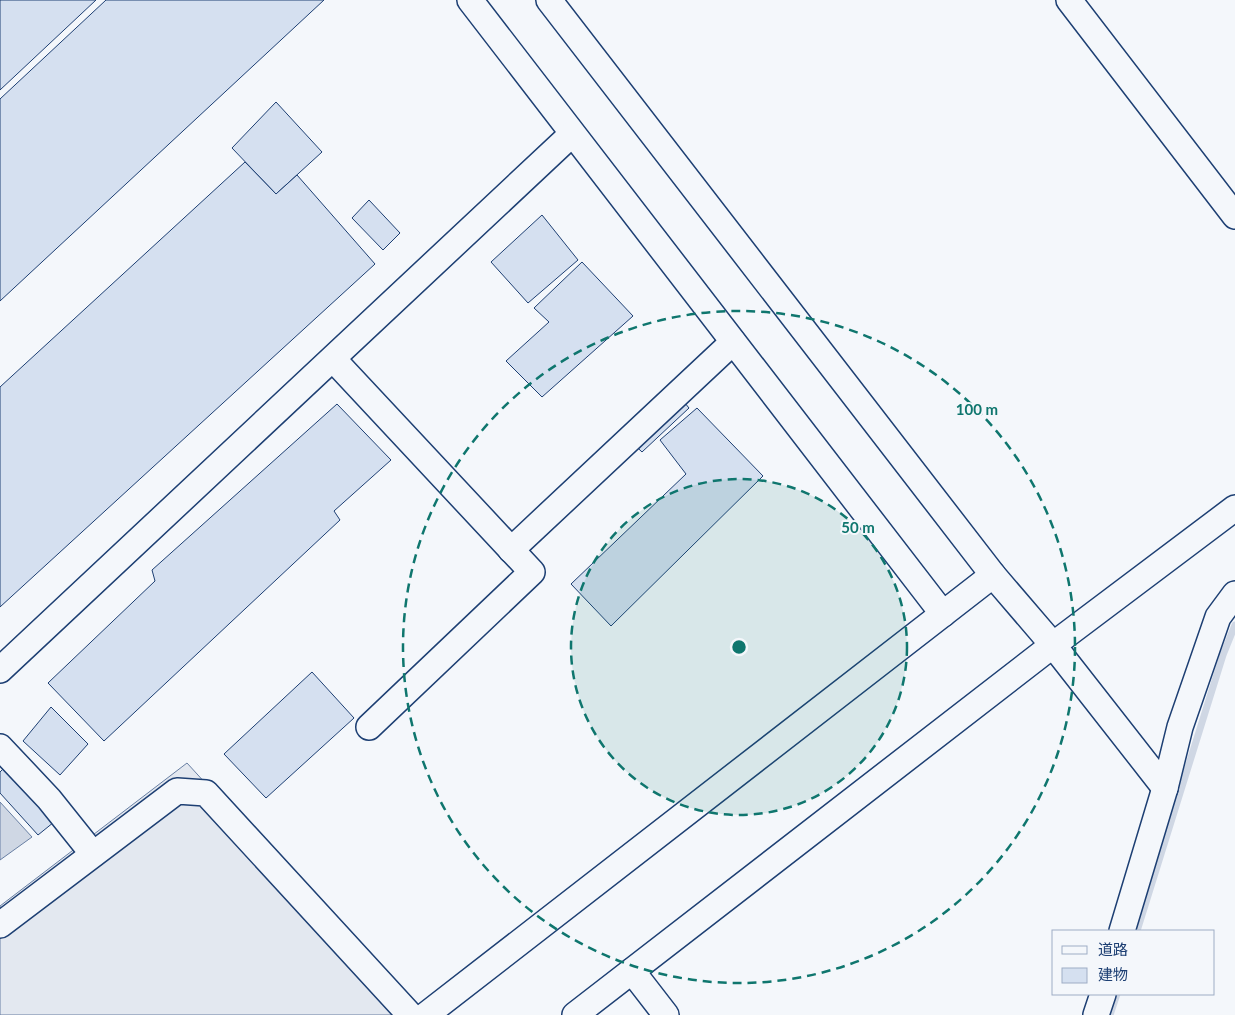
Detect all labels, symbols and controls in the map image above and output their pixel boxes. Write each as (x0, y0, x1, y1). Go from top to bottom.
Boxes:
text: 100 m (956, 400, 998, 418)
text: 50 m (841, 518, 875, 536)
centre of rings (730, 638, 748, 656)
legend (1052, 930, 1215, 995)
text: 道路 (1098, 940, 1128, 958)
text: 建物 (1098, 965, 1128, 983)

